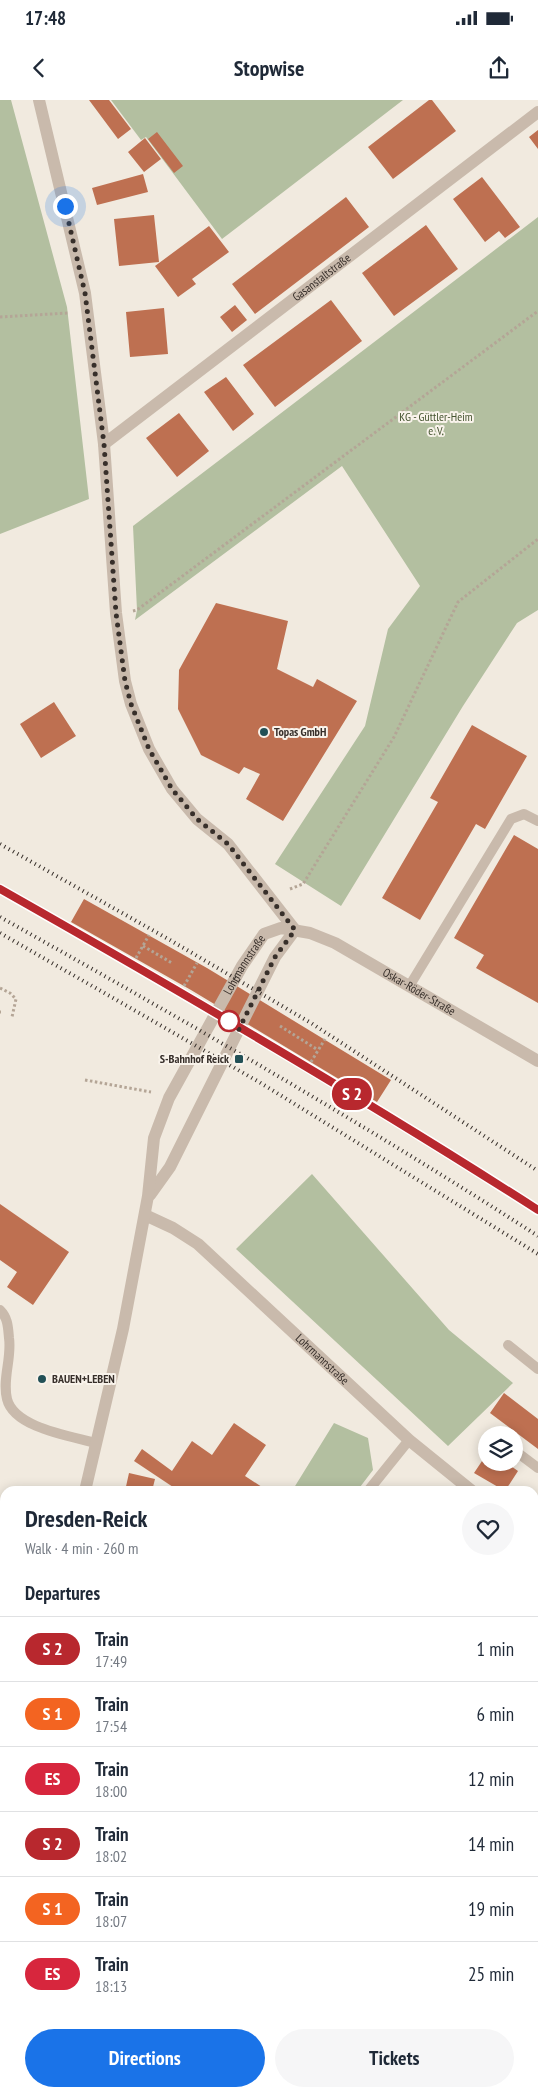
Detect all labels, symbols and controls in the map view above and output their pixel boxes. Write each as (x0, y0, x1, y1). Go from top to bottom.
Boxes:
text: 17:48 (25, 6, 66, 30)
icon: back (25, 54, 53, 82)
text: Stopwise (234, 54, 304, 82)
icon: share (485, 54, 513, 82)
your location (53, 194, 78, 219)
street label: Gasanstaltstraße (289, 250, 353, 304)
park label: KG - Güttler-Heim e. V. (399, 409, 473, 438)
place label: Topas GmbH (274, 724, 326, 739)
marker: Topas GmbH (258, 726, 270, 738)
street label: Lohrmannstraße (220, 932, 268, 997)
street label: Oskar-Röder-Straße (380, 964, 458, 1018)
unlabelled marker (218, 1010, 240, 1032)
place label: S-Bahnhof Reick (160, 1051, 229, 1066)
marker: S-Bahnhof Reick (233, 1053, 245, 1065)
line badge: S 2 (323, 1078, 381, 1110)
text: S 2 (342, 1082, 362, 1105)
street label: Lohrmannstraße (293, 1330, 352, 1388)
place label: BAUEN+LEBEN (52, 1371, 115, 1386)
marker: BAUEN+LEBEN (36, 1373, 48, 1385)
map controls (478, 1426, 523, 1471)
button: layers (478, 1426, 523, 1471)
text: Dresden-Reick (25, 1503, 148, 1534)
button: heart (462, 1503, 514, 1555)
text: Walk · 4 min · 260 m (25, 1538, 138, 1558)
text: Departures (25, 1581, 100, 1605)
text: Train (95, 1627, 129, 1651)
text: S 2 (42, 1637, 63, 1660)
text: 1 min (477, 1637, 514, 1661)
text: 17:49 (95, 1651, 127, 1671)
text: Train (95, 1692, 129, 1716)
text: S 1 (42, 1702, 63, 1725)
text: 6 min (477, 1702, 514, 1726)
text: 17:54 (95, 1716, 127, 1736)
text: Train (95, 1757, 129, 1781)
text: ES (45, 1767, 60, 1790)
text: 12 min (468, 1767, 514, 1791)
text: 18:00 (95, 1781, 127, 1801)
text: Train (95, 1822, 129, 1846)
text: S 2 (42, 1832, 63, 1855)
text: 14 min (468, 1832, 514, 1856)
text: 18:02 (95, 1846, 127, 1866)
text: Train (95, 1887, 129, 1911)
text: S 1 (42, 1897, 63, 1920)
text: 19 min (468, 1897, 514, 1921)
text: 18:07 (95, 1911, 127, 1931)
text: Train (95, 1952, 129, 1976)
text: ES (45, 1962, 60, 1985)
text: 25 min (468, 1962, 514, 1986)
text: 18:13 (95, 1976, 127, 1996)
button: Directions (25, 2029, 265, 2087)
button: Tickets (275, 2029, 514, 2087)

